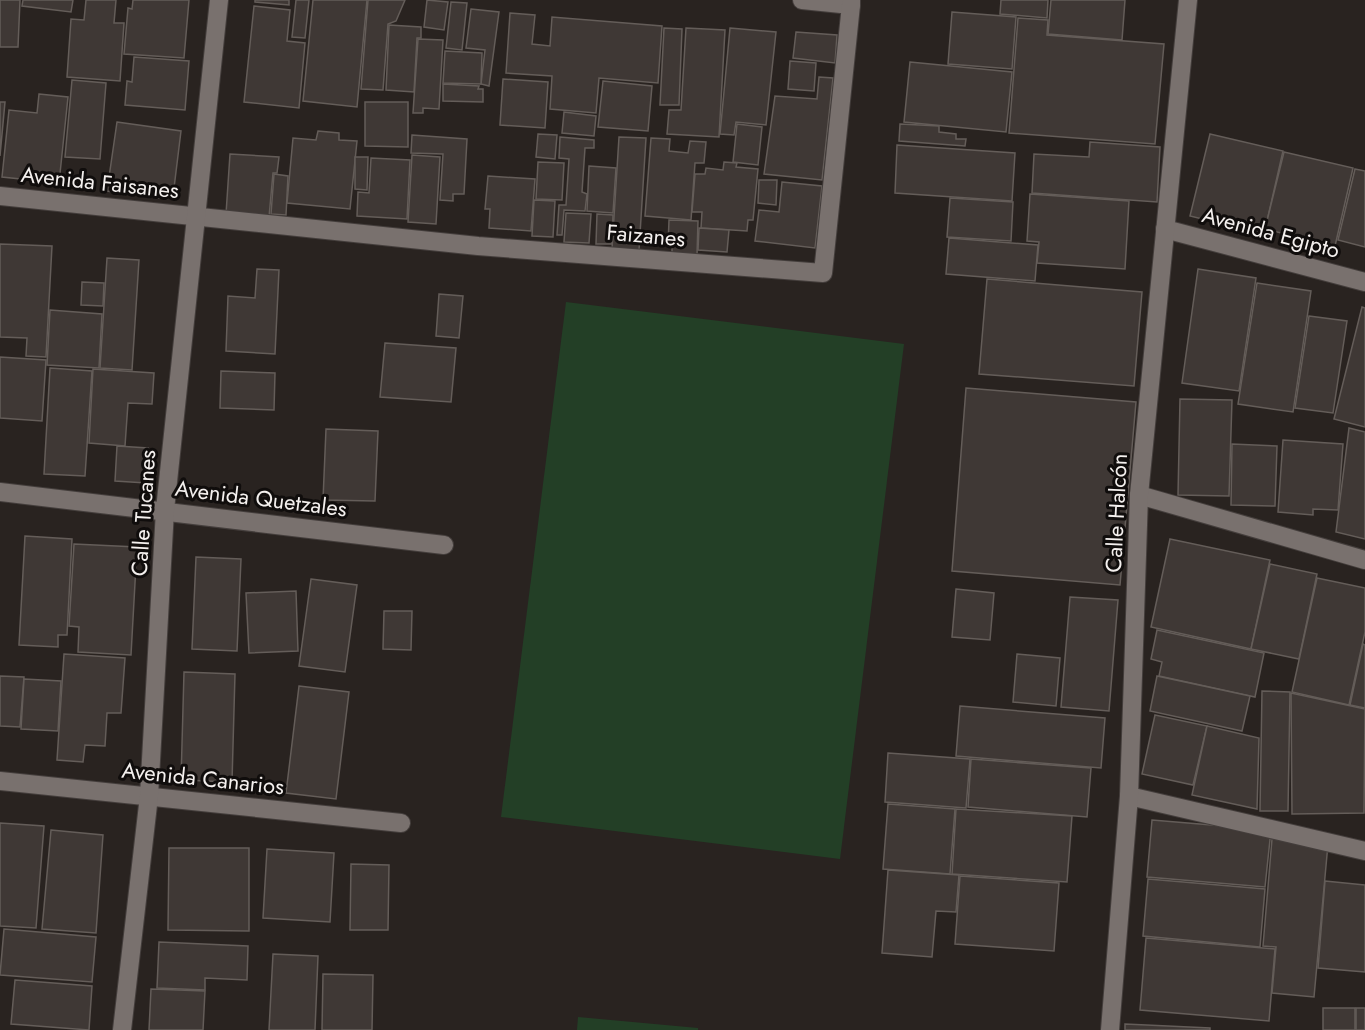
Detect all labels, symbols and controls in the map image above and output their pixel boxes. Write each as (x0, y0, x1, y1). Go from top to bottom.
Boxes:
street label: Avenida Faisanes (19, 158, 181, 206)
street label: Avenida Egipto (1199, 198, 1343, 266)
street label: Faizanes (605, 216, 687, 254)
street label: Calle Tucanes (123, 449, 163, 577)
street label: Calle Halcón (1097, 453, 1135, 573)
street label: Avenida Quetzales (173, 472, 349, 524)
street label: Avenida Canarios (120, 754, 286, 802)

